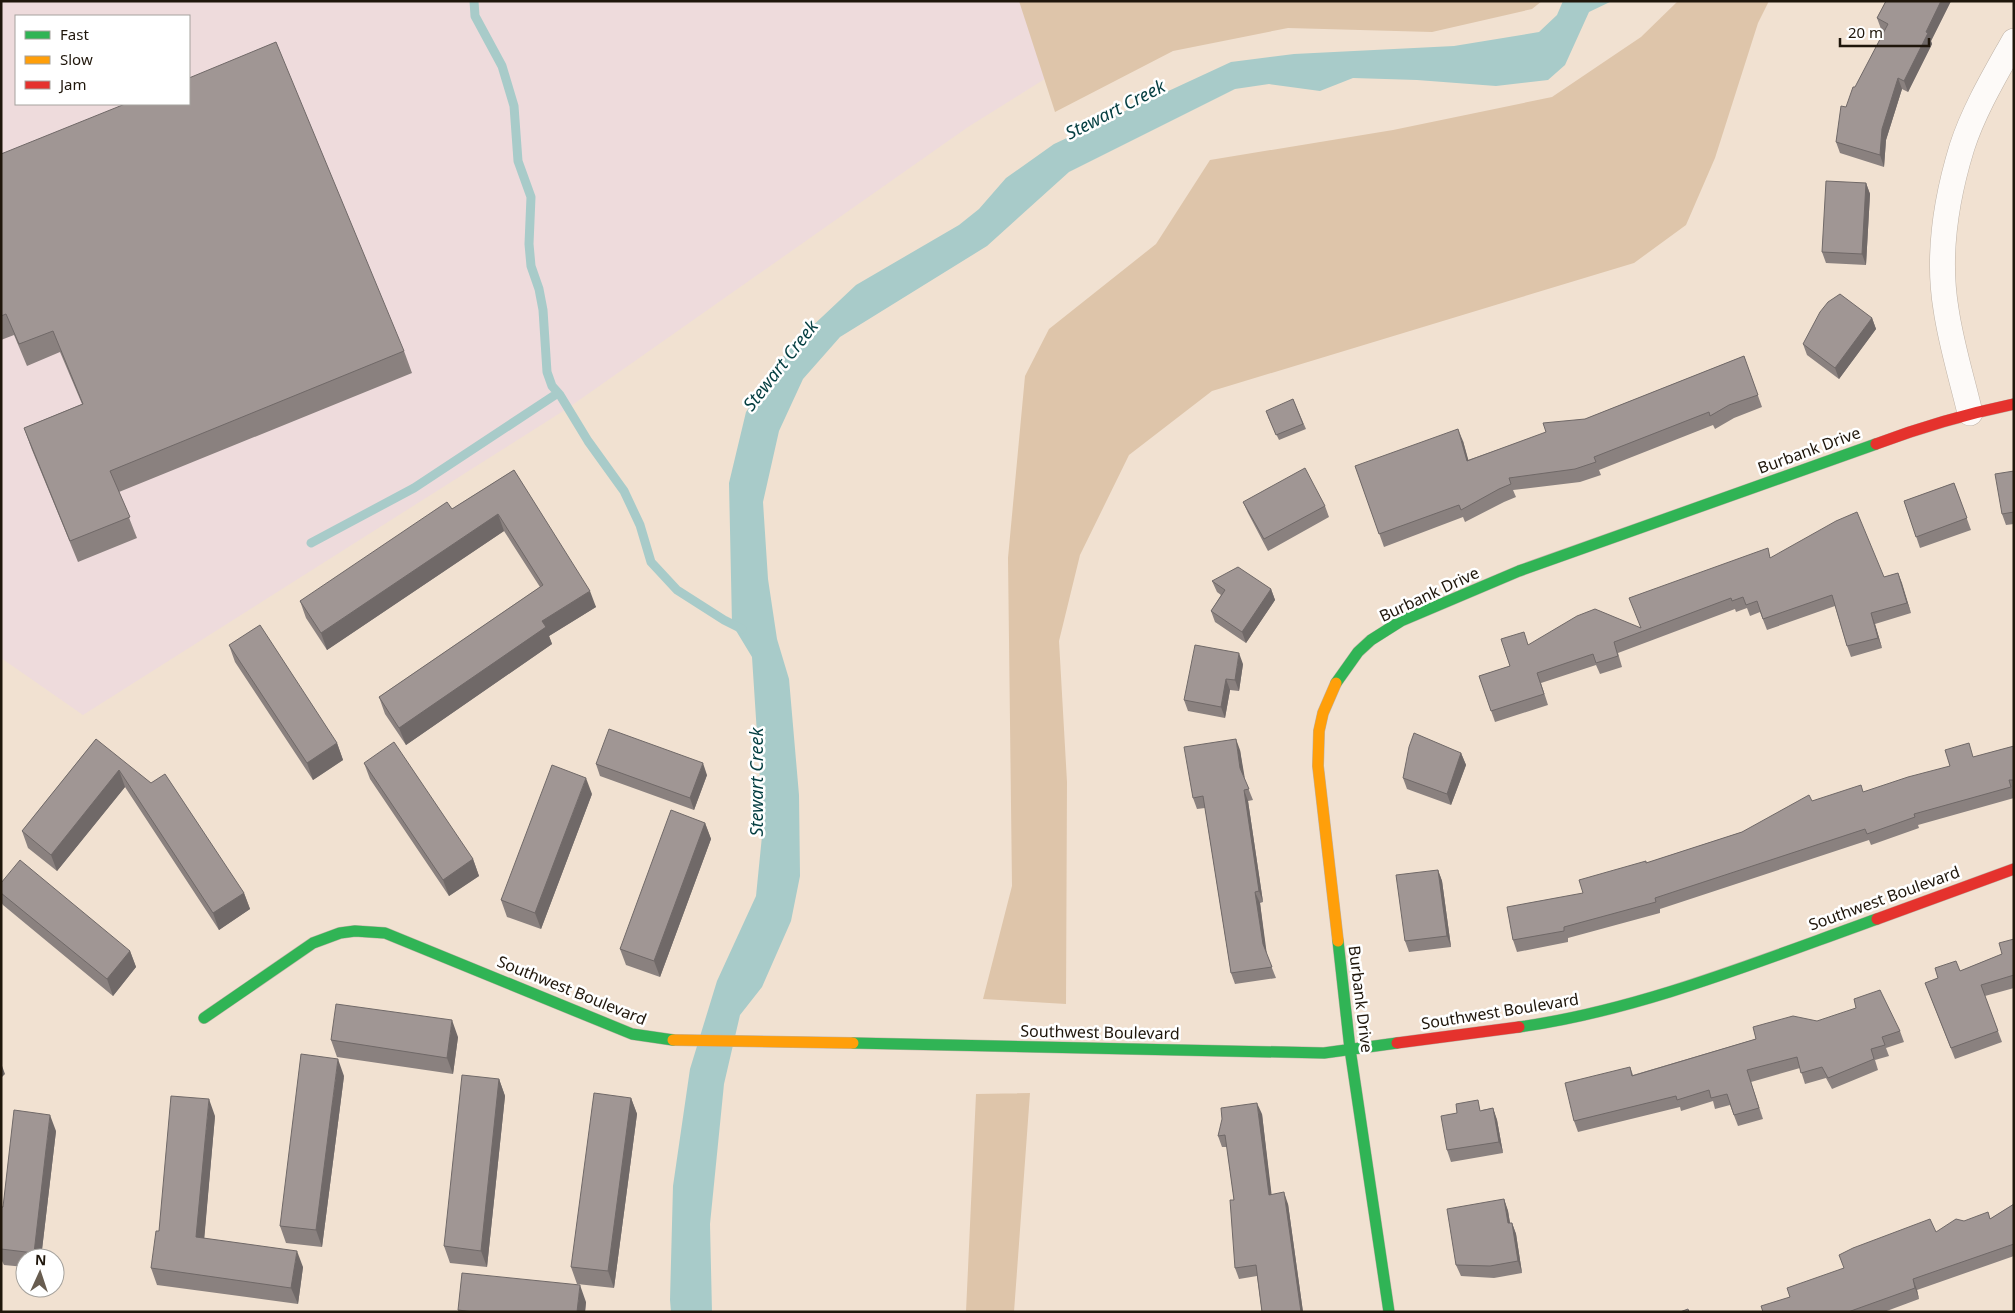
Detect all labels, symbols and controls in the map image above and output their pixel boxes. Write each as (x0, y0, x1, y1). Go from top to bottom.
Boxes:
legend (15, 15, 190, 105)
scale bar (1840, 15, 1929, 47)
text: 20 m (1848, 22, 1883, 42)
text: Fast (60, 24, 89, 44)
text: Slow (60, 49, 93, 69)
water label: Stewart Creek (1061, 73, 1170, 144)
text: Jam (58, 74, 87, 94)
water label: Stewart Creek (737, 314, 824, 415)
street label: Burbank Drive (1755, 421, 1863, 479)
street label: Burbank Drive (1375, 561, 1483, 627)
water label: Stewart Creek (744, 726, 768, 837)
street label: Southwest Boulevard (1805, 860, 1963, 936)
street label: Burbank Drive (1344, 944, 1378, 1054)
street label: Southwest Boulevard (494, 950, 650, 1030)
street label: Southwest Boulevard (1420, 988, 1580, 1034)
street label: Southwest Boulevard (1020, 1020, 1180, 1044)
north arrow (15, 1248, 65, 1298)
text: N (35, 1250, 47, 1269)

